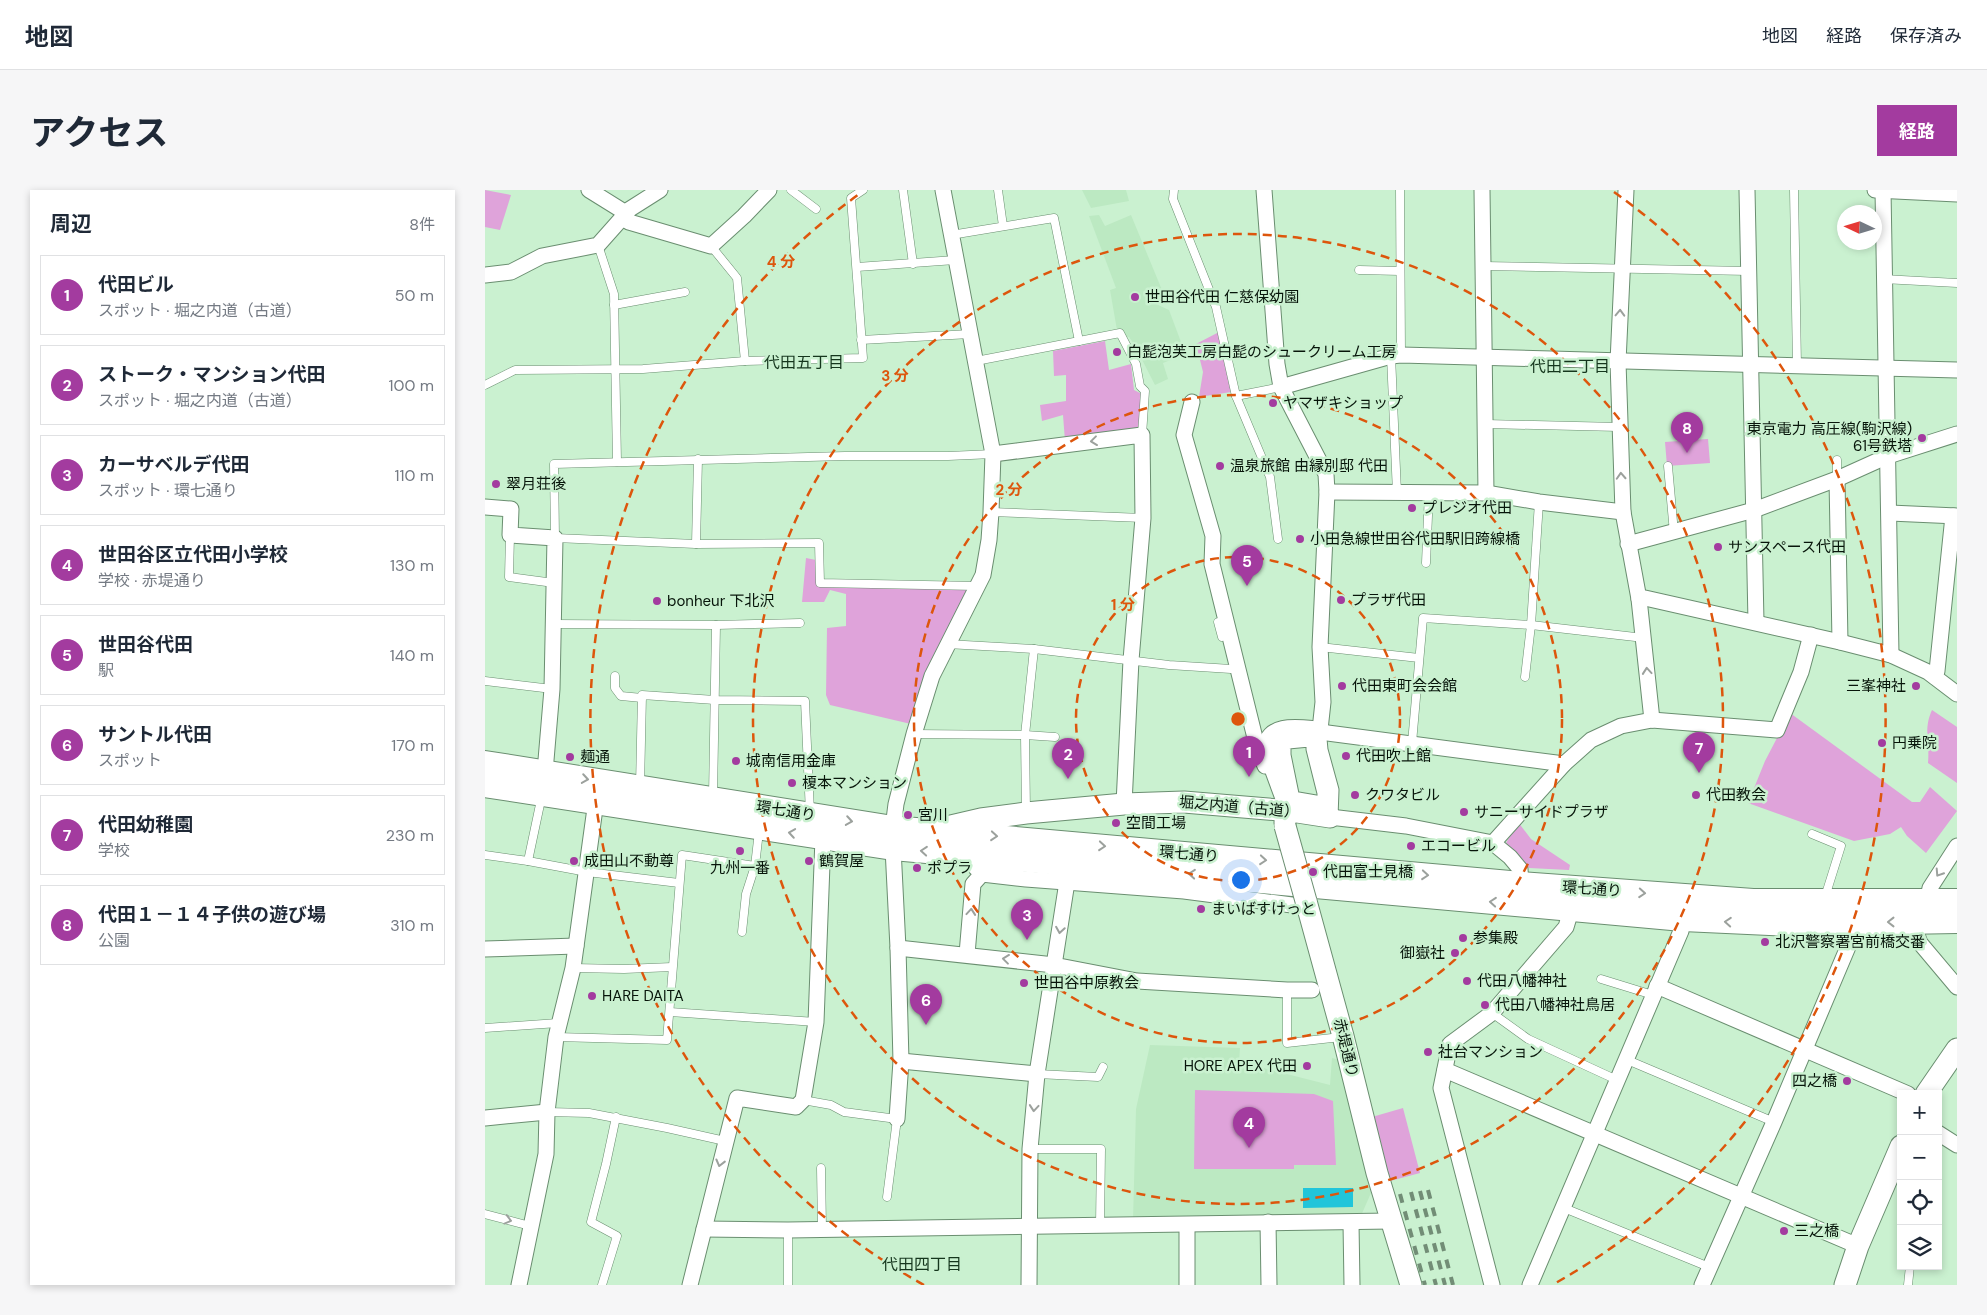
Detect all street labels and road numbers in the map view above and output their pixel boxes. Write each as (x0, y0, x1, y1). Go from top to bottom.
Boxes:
street label: 堀之内道（古道） (1178, 792, 1300, 822)
street label: 環七通り (755, 796, 817, 826)
street label: 環七通り (1158, 841, 1220, 867)
street label: 環七通り (1561, 877, 1623, 901)
street label: 赤堤通り (1329, 1016, 1363, 1080)

